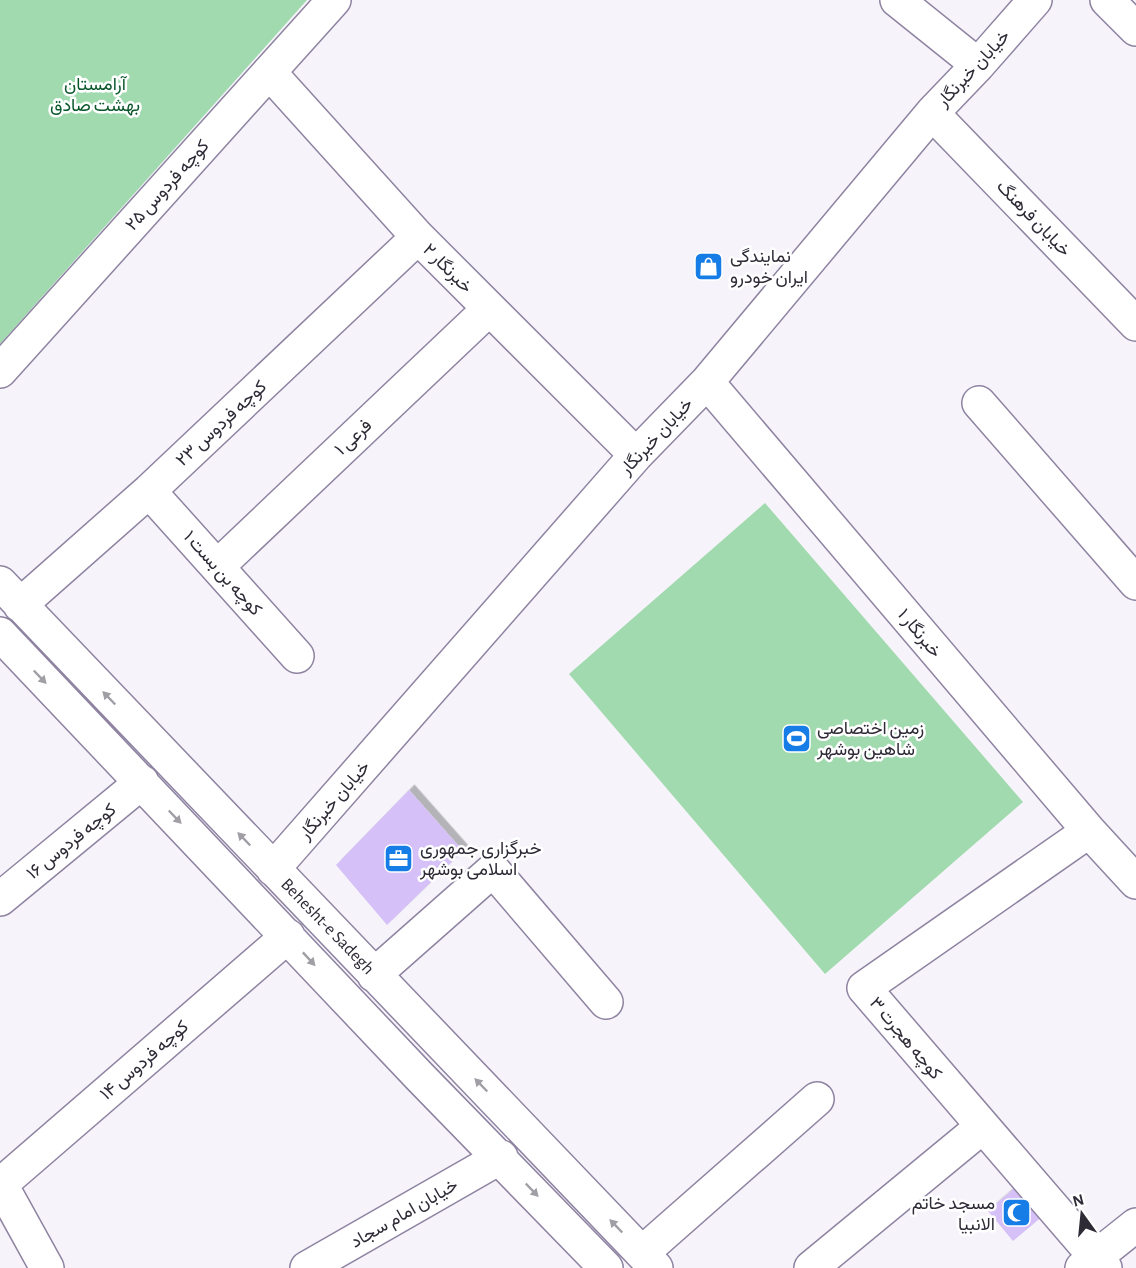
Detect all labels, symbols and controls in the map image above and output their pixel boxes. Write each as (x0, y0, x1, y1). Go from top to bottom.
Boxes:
street label: خیابان خبرنگار (932, 26, 1014, 112)
park label: آرامستان بهشت صادق (50, 75, 140, 116)
street label: کوچه فردوس ۲۵ (123, 137, 214, 236)
street label: خیابان فرهنگ (992, 177, 1074, 261)
street label: خبرنگار ۲ (418, 240, 476, 298)
place label: نمایندگی ایران خودرو (730, 247, 808, 288)
shop icon: نمایندگی ایران خودرو (693, 250, 725, 282)
street label: کوچه فردوس ۲۳ (173, 377, 272, 471)
street label: خیابان خبرنگار (615, 394, 697, 480)
street label: فرعی ۱ (332, 416, 376, 460)
street label: کوچه بن بست ۱ (178, 528, 265, 621)
street label: خبرنگار ۱ (893, 605, 945, 662)
one-way arrow (33, 669, 47, 683)
one-way arrow (102, 690, 116, 705)
place label: زمین اختصاصی شاهین بوشهر (816, 720, 924, 760)
sports icon: زمین اختصاصی شاهین بوشهر (780, 722, 812, 754)
street label: خیابان خبرنگار (295, 757, 374, 845)
street label: کوچه فردوس ۱۶ (24, 800, 121, 885)
one-way arrow (168, 810, 182, 824)
one-way arrow (237, 831, 251, 846)
place label: خبرگزاری جمهوری اسلامی بوشهر (419, 839, 542, 880)
office icon: خبرگزاری جمهوری اسلامی بوشهر (383, 842, 415, 874)
street label: Behesht-e Sadegh (277, 875, 377, 978)
one-way arrow (302, 952, 316, 966)
street label: کوچه هجرت ۳ (864, 994, 945, 1085)
street label: کوچه فردوس ۱۴ (97, 1018, 194, 1105)
one-way arrow (474, 1079, 488, 1093)
street label: خیابان امام سجاد (348, 1176, 462, 1253)
one-way arrow (525, 1183, 539, 1198)
north arrow (1052, 1184, 1112, 1244)
text: N (1071, 1191, 1086, 1210)
place label: مسجد خاتم الانبیا (912, 1195, 995, 1234)
mosque icon: مسجد خاتم الانبیا (1000, 1197, 1032, 1229)
one-way arrow (609, 1218, 623, 1233)

